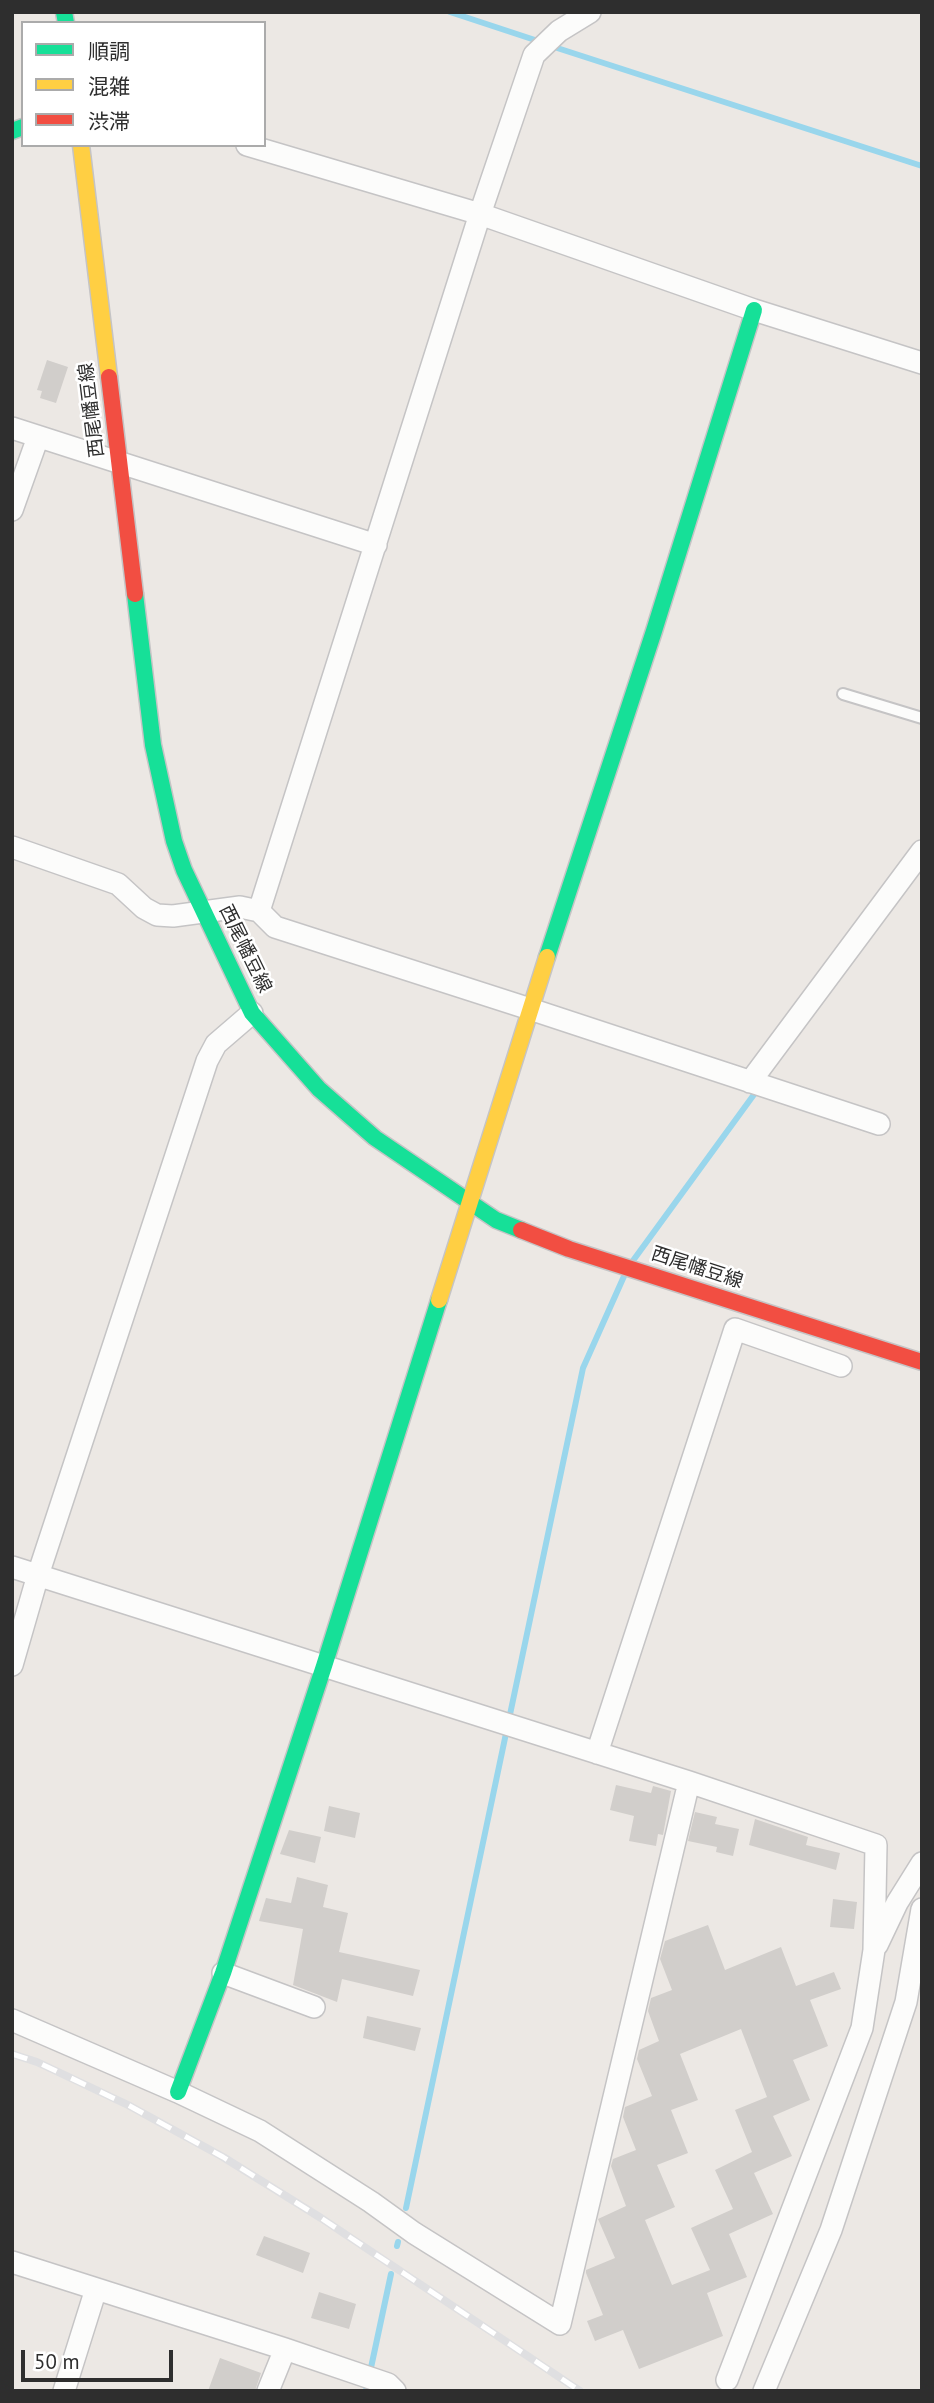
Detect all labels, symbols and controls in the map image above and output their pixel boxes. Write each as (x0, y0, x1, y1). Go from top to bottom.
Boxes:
legend (21, 21, 266, 147)
text: 順調 (88, 38, 130, 65)
text: 混雑 (88, 73, 130, 100)
text: 渋滞 (88, 108, 130, 135)
street label: 西尾幡豆線 (75, 361, 109, 459)
street label: 西尾幡豆線 (214, 901, 276, 997)
street label: 西尾幡豆線 (648, 1242, 746, 1294)
scale bar (24, 2336, 177, 2380)
text: 50 m (34, 2348, 80, 2375)

